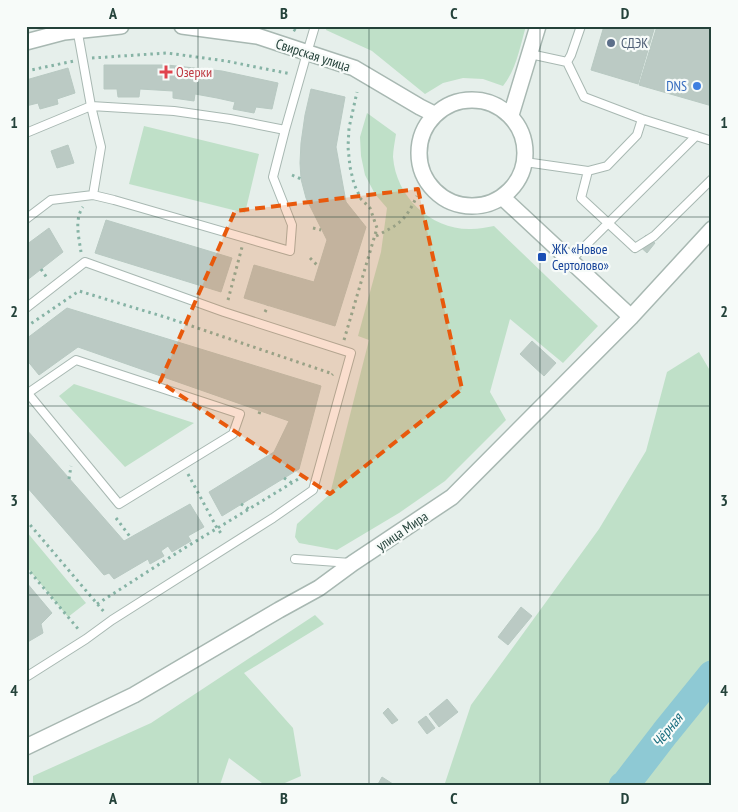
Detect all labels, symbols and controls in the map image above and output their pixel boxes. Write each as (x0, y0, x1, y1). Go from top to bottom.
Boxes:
text: A (108, 3, 118, 23)
text: B (280, 3, 288, 23)
text: C (450, 3, 458, 23)
text: D (621, 3, 630, 23)
street label: Свирская улица (273, 34, 353, 76)
place label: СДЭК (621, 34, 648, 52)
marker: СДЭК (605, 37, 617, 49)
place label: Озерки (176, 63, 212, 81)
marker: Озерки (160, 66, 172, 78)
place label: DNS (666, 77, 687, 95)
marker: DNS (691, 80, 703, 92)
text: 1 (10, 112, 18, 132)
text: 1 (720, 112, 728, 132)
place label: ЖК «Новое Сертолово» (551, 240, 609, 274)
marker: ЖК «Новое Сертолово» (536, 251, 548, 263)
text: 2 (10, 301, 18, 321)
text: 2 (720, 301, 728, 321)
text: 3 (10, 490, 18, 510)
text: 3 (720, 490, 728, 510)
street label: улица Мира (373, 507, 431, 555)
text: 4 (10, 680, 18, 700)
text: 4 (720, 680, 728, 700)
water label: Чёрная (648, 708, 687, 751)
text: A (108, 788, 118, 808)
text: B (280, 788, 288, 808)
text: C (450, 788, 458, 808)
text: D (621, 788, 630, 808)

